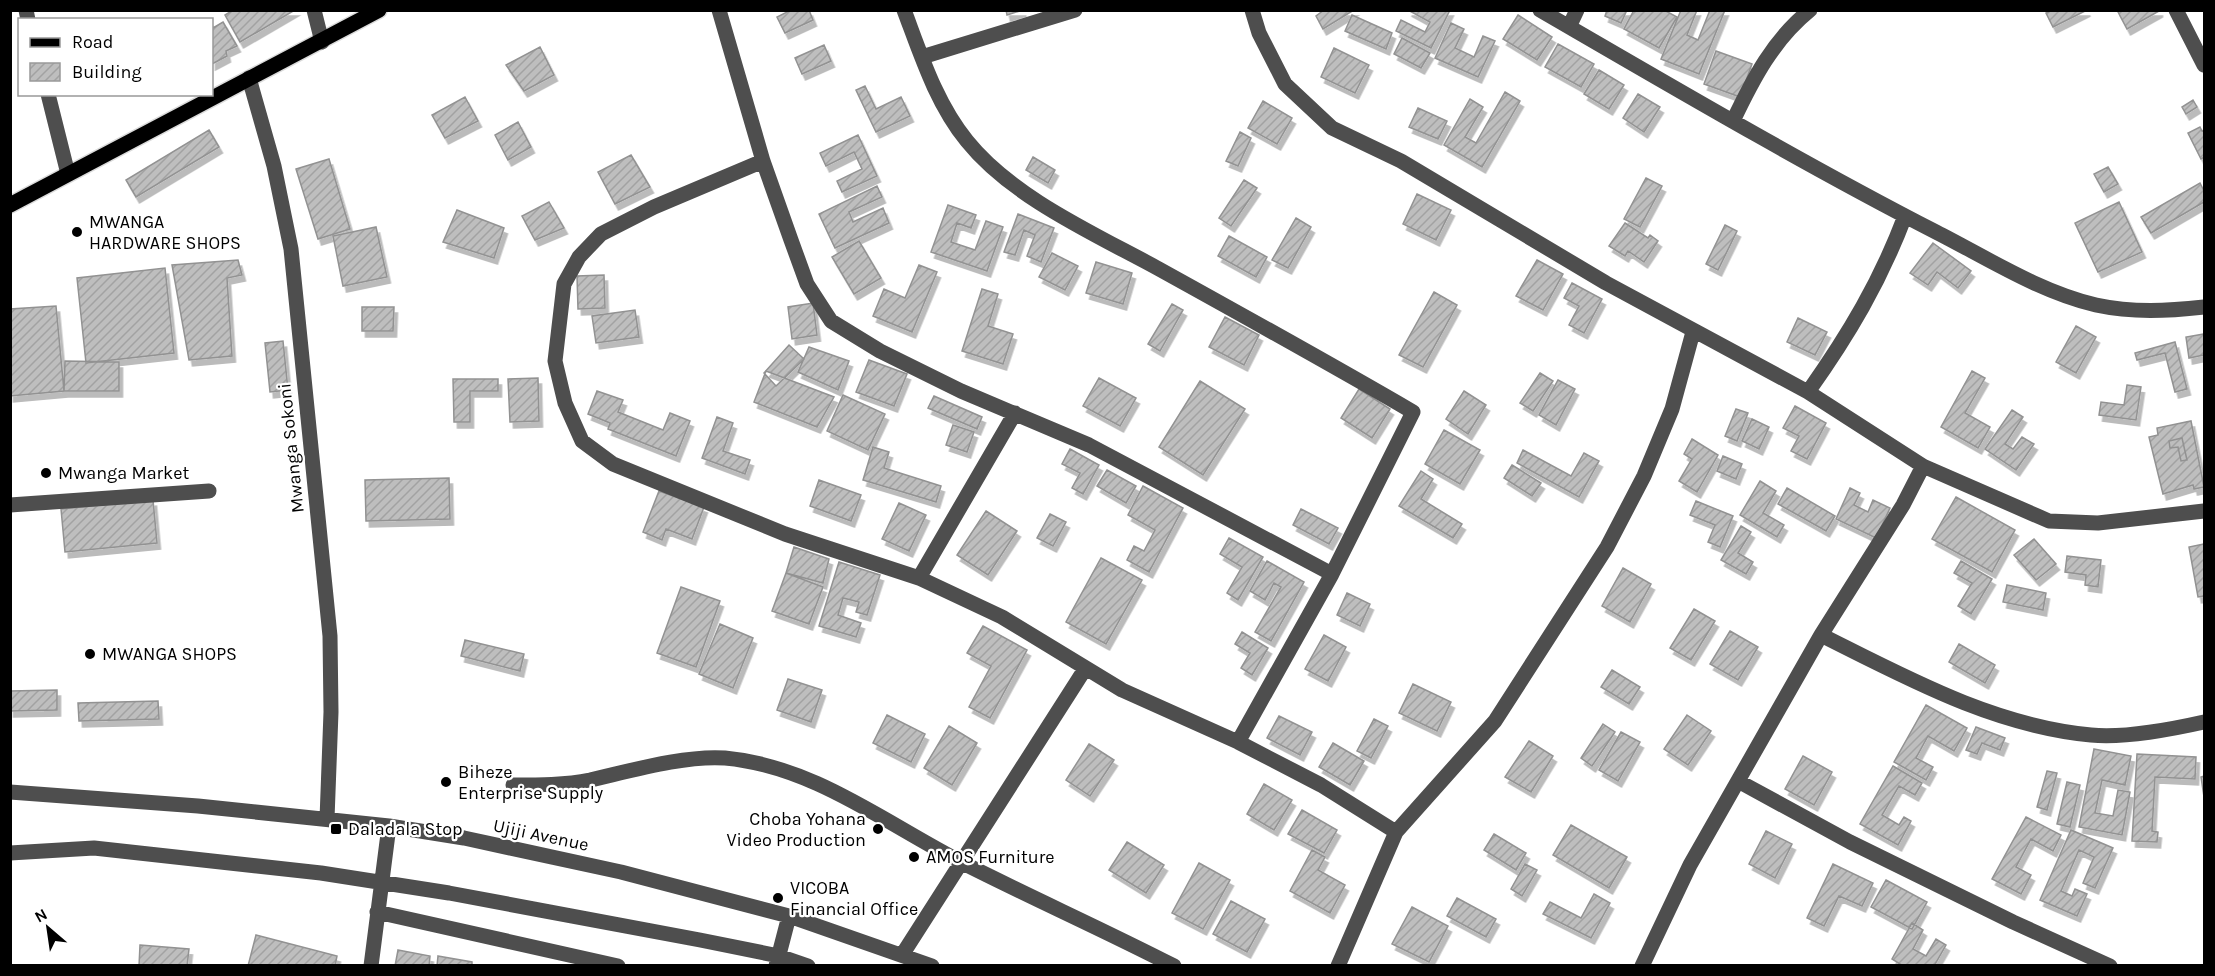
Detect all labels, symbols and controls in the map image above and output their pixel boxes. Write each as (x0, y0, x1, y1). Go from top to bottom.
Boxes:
legend (18, 18, 213, 96)
text: Road (72, 31, 113, 53)
text: Building (72, 61, 142, 83)
place label: MWANGA HARDWARE SHOPS (89, 211, 241, 254)
marker: MWANGA HARDWARE SHOPS (70, 225, 84, 239)
street label: Mwanga Sokoni (273, 382, 309, 514)
place label: Mwanga Market (58, 462, 189, 484)
marker: Mwanga Market (39, 466, 53, 480)
place label: MWANGA SHOPS (102, 643, 237, 665)
marker: MWANGA SHOPS (83, 647, 97, 661)
place label: Biheze Enterprise Supply (458, 761, 604, 804)
marker: Biheze Enterprise Supply (439, 775, 453, 789)
place label: Choba Yohana Video Production (726, 808, 866, 851)
street label: Ujiji Avenue (491, 814, 591, 856)
place label: Daladala Stop (348, 818, 463, 840)
marker: Daladala Stop (329, 822, 343, 836)
marker: Choba Yohana Video Production (871, 822, 885, 836)
place label: AMOS Furniture (926, 846, 1054, 868)
marker: AMOS Furniture (907, 850, 921, 864)
place label: VICOBA Financial Office (790, 877, 918, 920)
marker: VICOBA Financial Office (771, 891, 785, 905)
north arrow (18, 898, 78, 958)
text: N (31, 904, 51, 926)

